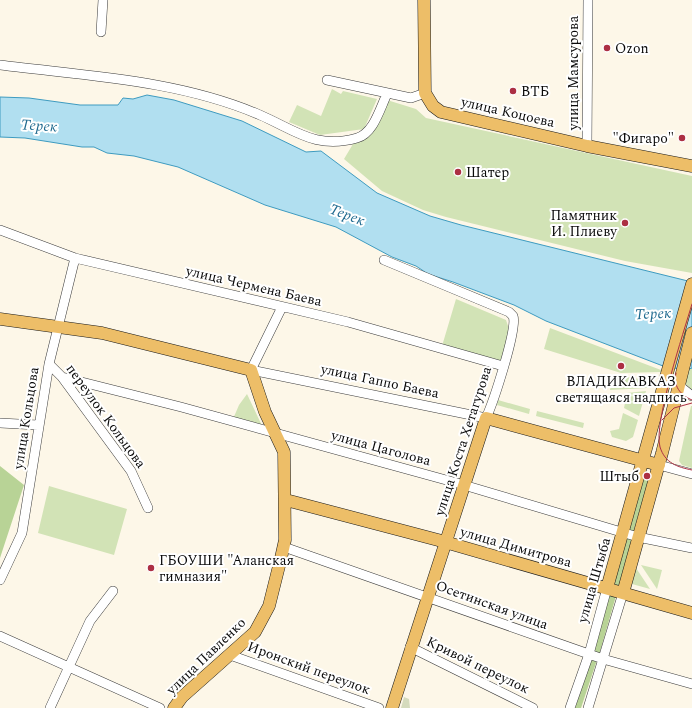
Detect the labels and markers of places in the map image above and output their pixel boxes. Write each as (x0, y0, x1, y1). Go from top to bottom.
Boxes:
place label: Ozon (615, 38, 649, 59)
marker: Ozon (602, 43, 612, 53)
place label: ВТБ (521, 81, 549, 102)
marker: ВТБ (508, 86, 518, 96)
place label: "Фигаро" (612, 128, 674, 149)
marker: "Фигаро" (677, 133, 687, 143)
place label: Шатер (466, 162, 509, 183)
marker: Шатер (453, 167, 463, 177)
place label: Памятник И. Плиеву (550, 205, 618, 242)
marker: Памятник И. Плиеву (620, 218, 630, 228)
marker: ВЛАДИКАВКАЗ светящаяся надпись (616, 361, 626, 371)
place label: ВЛАДИКАВКАЗ светящаяся надпись (555, 371, 687, 408)
place label: Штыб (599, 466, 639, 487)
marker: Штыб (642, 471, 652, 481)
place label: ГБОУШИ "Аланская гимназия" (159, 550, 294, 587)
marker: ГБОУШИ "Аланская гимназия" (146, 563, 156, 573)

